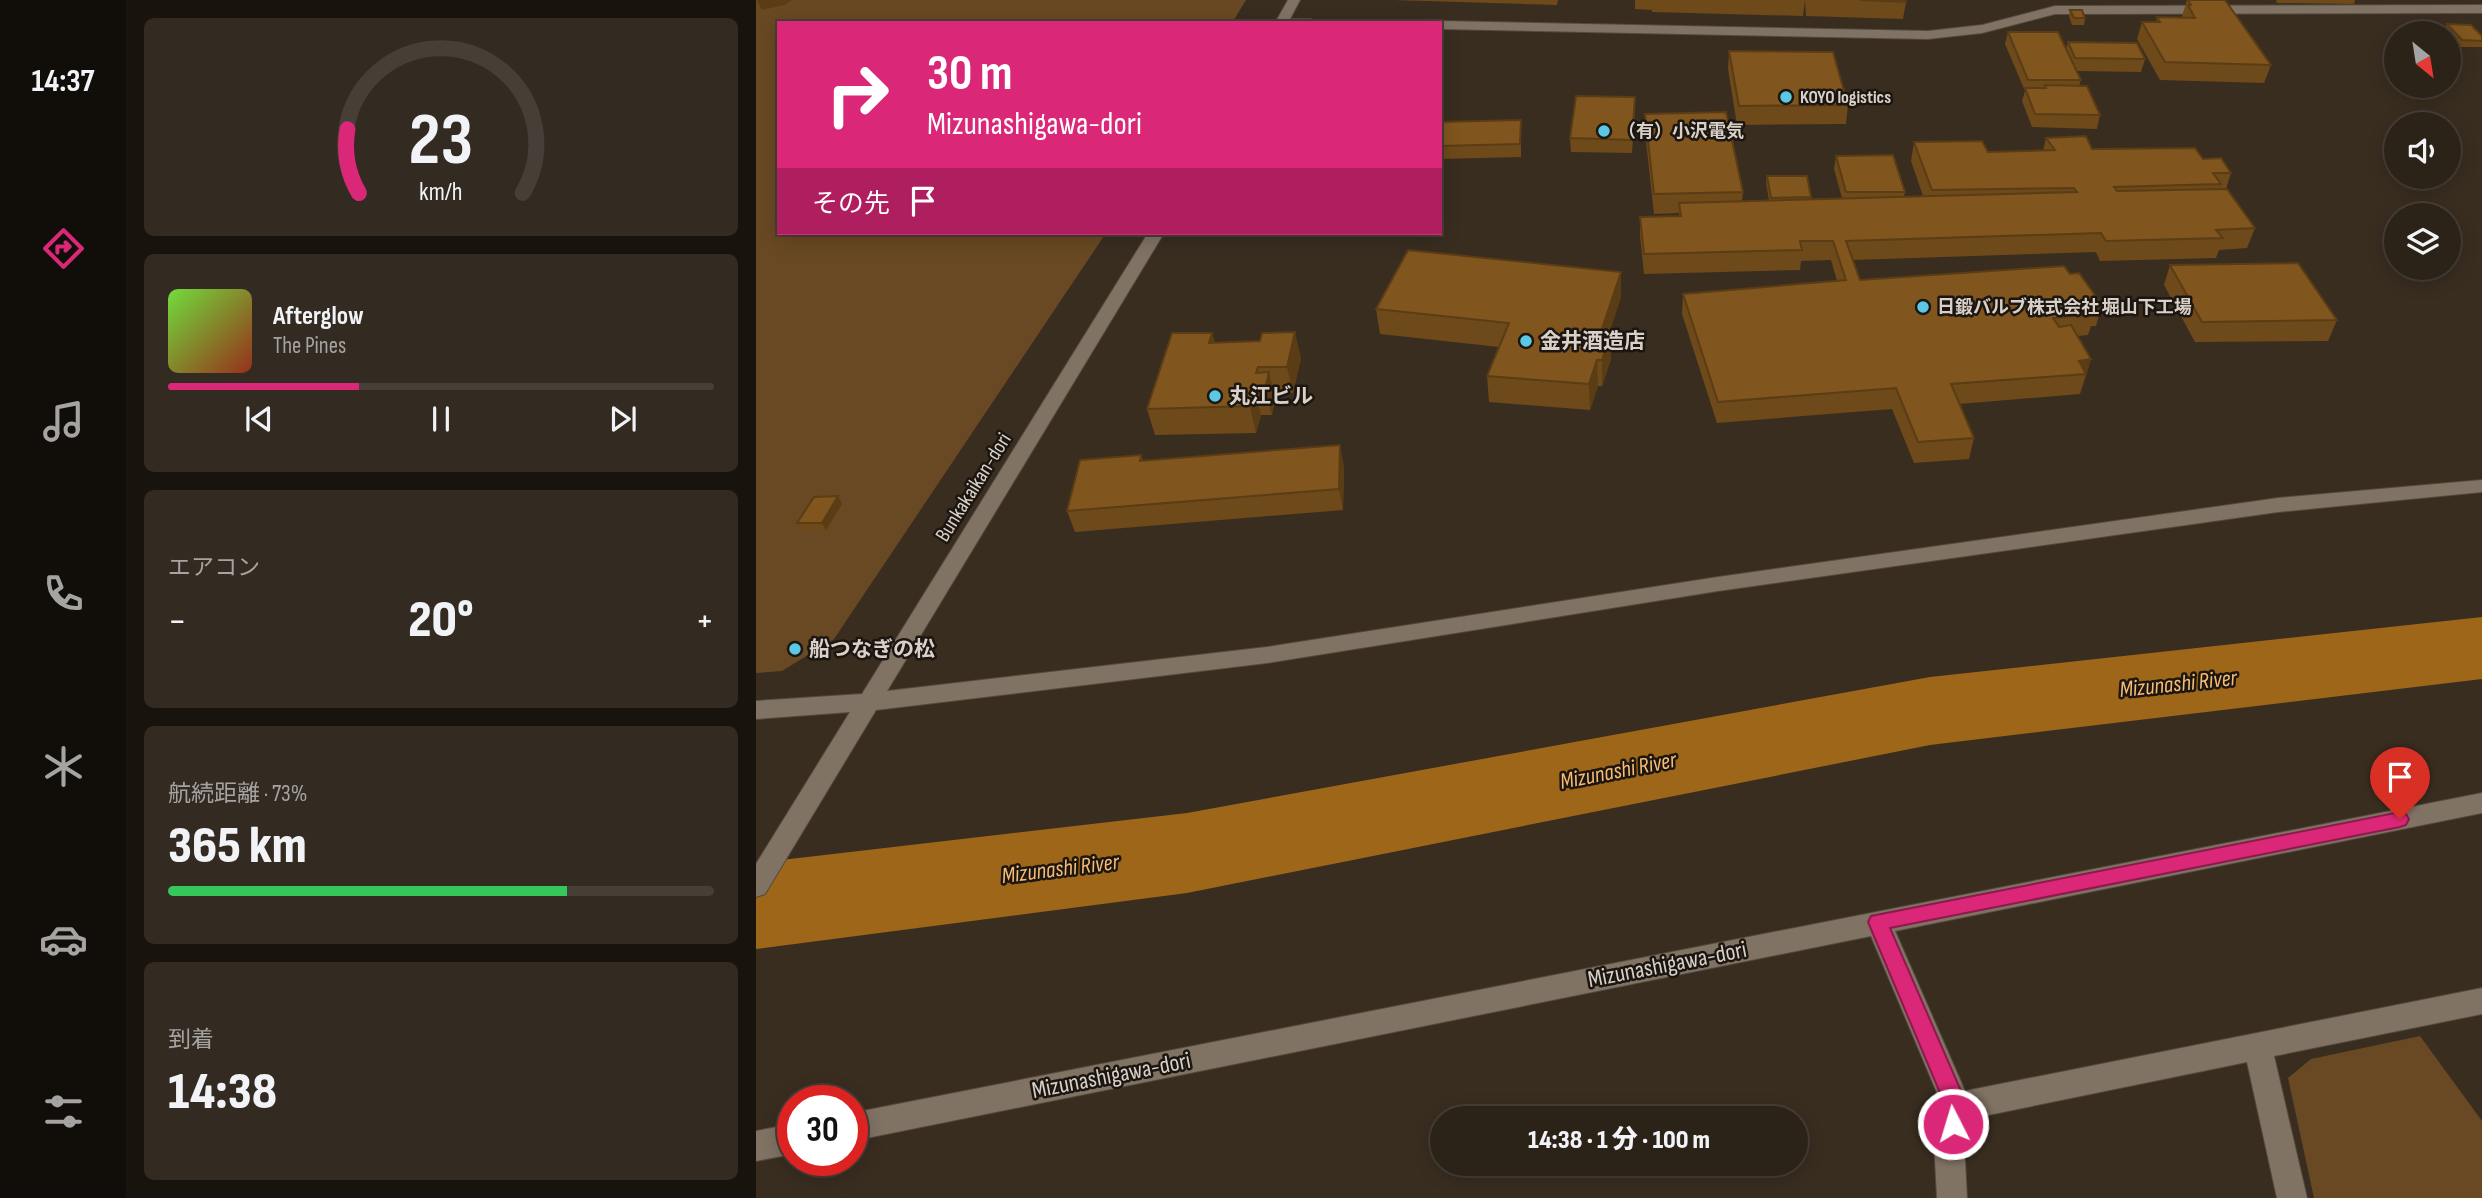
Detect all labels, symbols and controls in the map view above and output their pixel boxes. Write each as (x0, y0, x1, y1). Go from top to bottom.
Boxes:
north arrow (2384, 21, 2460, 98)
map controls (2384, 21, 2461, 280)
text: 30 m (927, 45, 1012, 104)
icon: right (812, 49, 903, 140)
text: 14:37 (31, 62, 95, 101)
place label: KOYO logistics (1800, 87, 1891, 108)
marker: KOYO logistics (1778, 89, 1794, 105)
text: 23 (409, 97, 473, 185)
text: Mizunashigawa-dori (927, 105, 1142, 144)
button: sound (2384, 112, 2461, 189)
place label: （有）小沢電気 (1618, 121, 1744, 142)
marker: （有）小沢電気 (1596, 123, 1612, 139)
text: km/h (419, 177, 463, 208)
icon: arrive (904, 182, 942, 220)
text: その先 (812, 189, 890, 220)
button: layers (2384, 203, 2461, 280)
icon: directions (39, 224, 88, 273)
place label: 日鍛バルブ株式会社 堀山下工場 (1937, 297, 2192, 318)
marker: 日鍛バルブ株式会社 堀山下工場 (1915, 299, 1931, 315)
text: Afterglow (273, 301, 364, 332)
place label: 金井酒造店 (1540, 329, 1645, 354)
text: The Pines (273, 332, 346, 360)
marker: 金井酒造店 (1518, 333, 1534, 349)
place label: 丸江ビル (1229, 384, 1313, 409)
marker: 丸江ビル (1207, 388, 1223, 404)
icon: music (39, 397, 88, 446)
icon: previous (240, 400, 278, 438)
icon: pause (422, 400, 460, 438)
icon: next (604, 400, 642, 438)
street label: Bunkakaikan-dori (930, 428, 1017, 546)
text: エアコン (168, 554, 260, 582)
icon: phone (39, 569, 88, 618)
text: 20° (408, 589, 474, 652)
text: − (168, 599, 187, 644)
text: + (695, 599, 714, 644)
place label: 船つなぎの松 (809, 637, 935, 662)
marker: 船つなぎの松 (787, 641, 803, 657)
water label: Mizunashi River (2118, 664, 2240, 704)
icon: climate (39, 742, 88, 791)
water label: Mizunashi River (1558, 746, 1680, 796)
pin (2370, 747, 2430, 819)
icon: arrive (2381, 758, 2419, 796)
text: 航続距離 · 73% (168, 780, 307, 808)
text: 365 km (168, 815, 307, 878)
water label: Mizunashi River (1000, 848, 1122, 890)
icon: car (39, 915, 88, 964)
street label: Mizunashigawa-dori (1585, 935, 1749, 994)
text: 到着 (168, 1026, 214, 1054)
street label: Mizunashigawa-dori (1029, 1046, 1193, 1105)
text: 14:38 (168, 1061, 277, 1124)
speed limit sign: 30 (777, 1085, 868, 1176)
icon: filters (39, 1087, 88, 1136)
position arrow (1916, 1087, 1990, 1161)
text: 14:38 · 1 分 · 100 m (1528, 1125, 1710, 1156)

